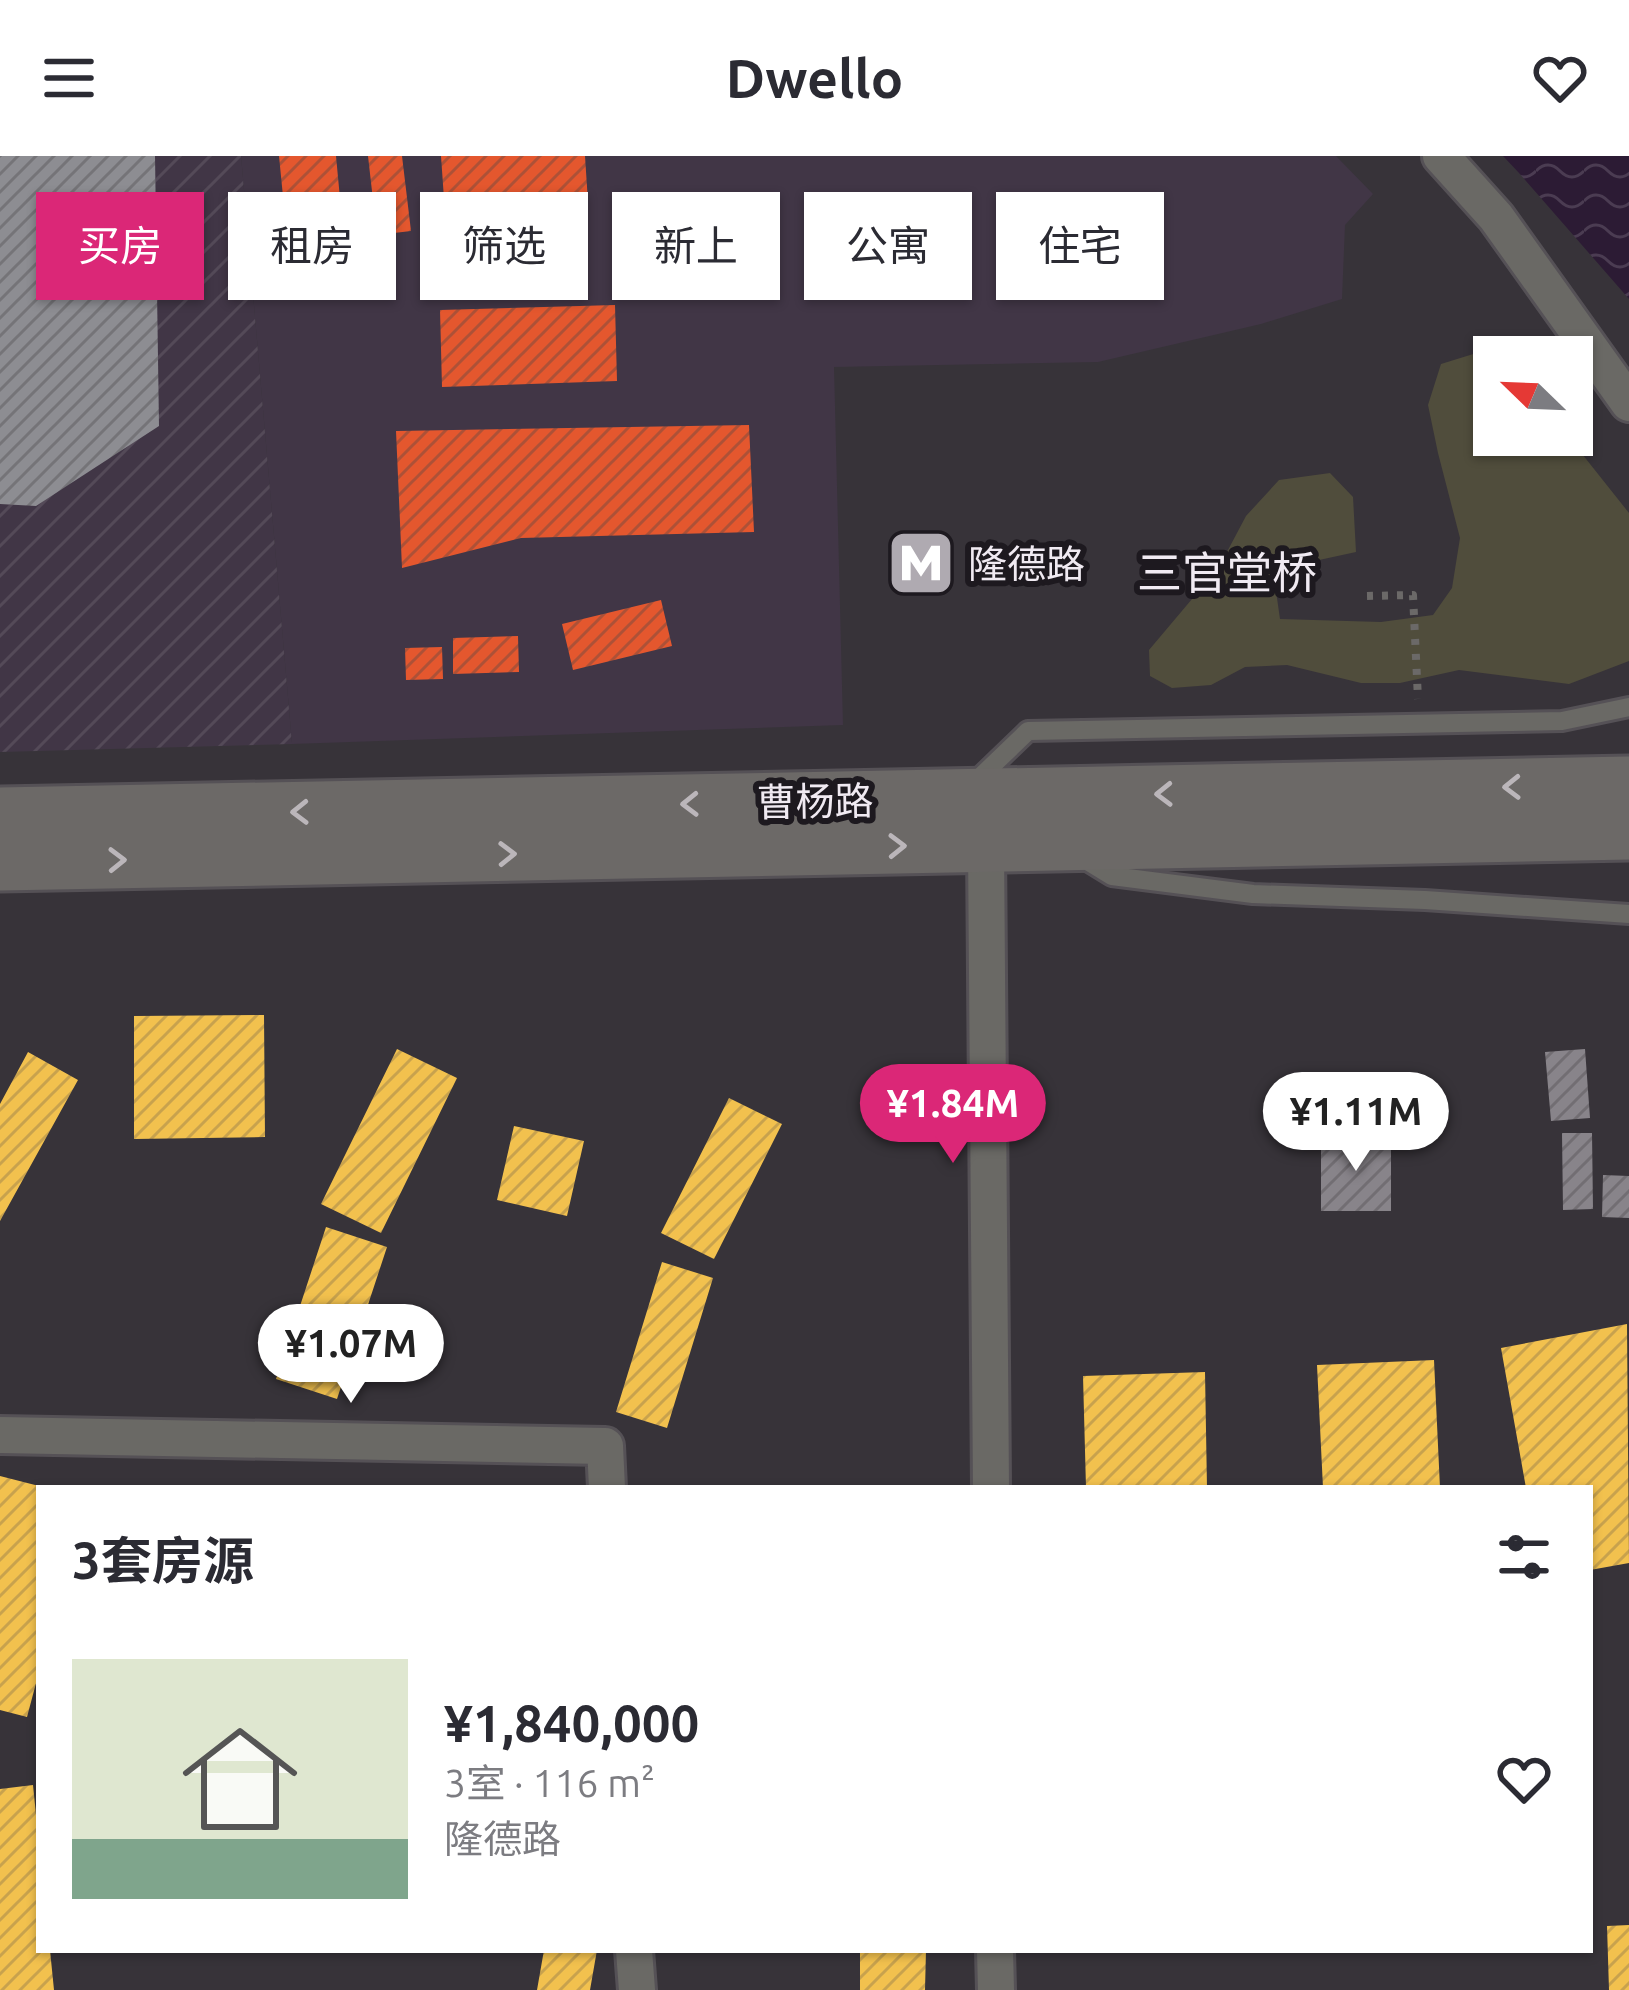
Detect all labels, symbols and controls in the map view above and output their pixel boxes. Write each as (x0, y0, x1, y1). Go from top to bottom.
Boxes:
icon: menu (36, 45, 102, 111)
icon: heart (1527, 45, 1593, 111)
text: Dwello (726, 48, 903, 108)
chip: 买房 (36, 192, 204, 300)
chip: 租房 (228, 192, 396, 300)
chip: 筛选 (420, 192, 588, 300)
chip: 新上 (612, 192, 780, 300)
chip: 公寓 (804, 192, 972, 300)
chip: 住宅 (996, 192, 1164, 300)
north arrow (1473, 336, 1593, 456)
map controls (1473, 336, 1593, 456)
metro station icon: 隆德路 (886, 528, 956, 598)
place label: 隆德路 (968, 542, 1085, 585)
district label: 三官堂桥 (1137, 547, 1317, 598)
one-way arrow (1502, 774, 1520, 800)
street label: 曹杨路 (756, 778, 874, 824)
one-way arrow (1154, 781, 1172, 807)
one-way arrow (680, 790, 699, 816)
one-way arrow (290, 798, 309, 824)
one-way arrow (888, 833, 907, 859)
one-way arrow (498, 841, 517, 867)
one-way arrow (109, 847, 127, 873)
pin: ¥1.84M (855, 1064, 1051, 1166)
pin: ¥1.11M (1258, 1072, 1454, 1174)
text: ¥1.84M (887, 1081, 1019, 1124)
text: ¥1.11M (1290, 1089, 1422, 1132)
pin: ¥1.07M (253, 1304, 449, 1406)
text: ¥1.07M (285, 1321, 417, 1364)
icon: filters (1491, 1524, 1557, 1590)
text: 3套房源 (72, 1531, 254, 1589)
text: ¥1,840,000 (444, 1694, 699, 1752)
icon: home (168, 1707, 312, 1851)
icon: heart (1491, 1746, 1557, 1812)
text: 3室 · 116 m² (444, 1761, 655, 1804)
text: 隆德路 (444, 1817, 561, 1860)

